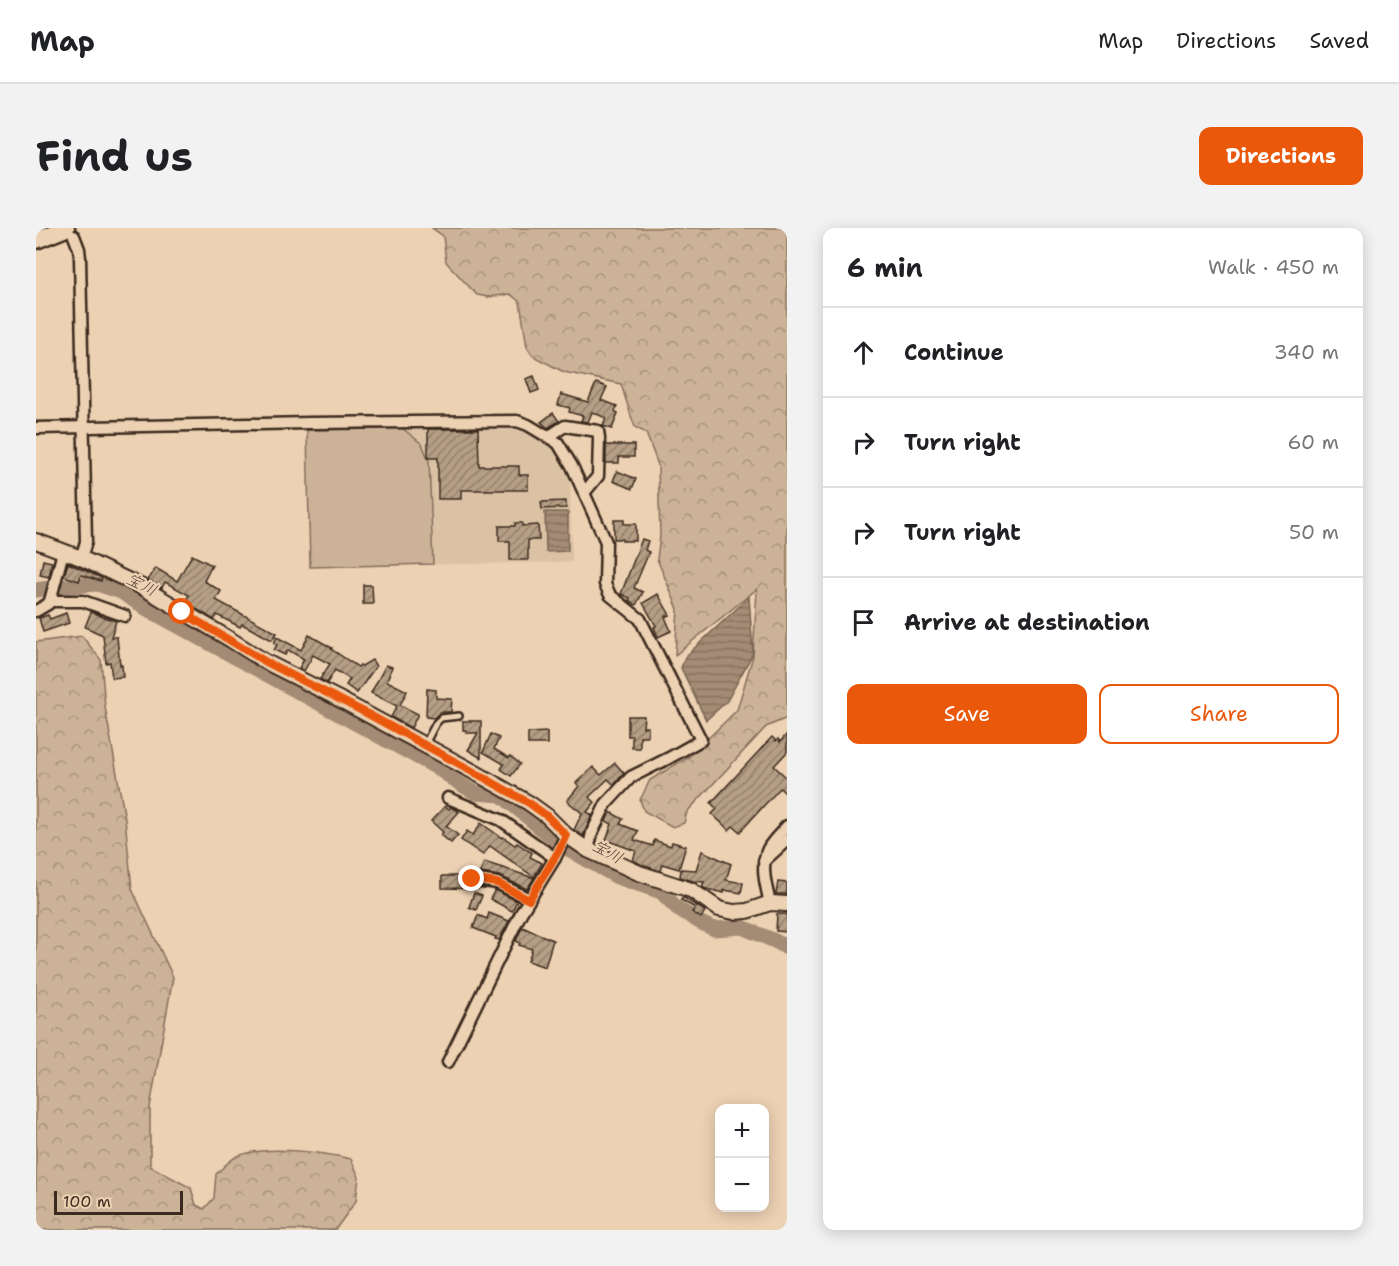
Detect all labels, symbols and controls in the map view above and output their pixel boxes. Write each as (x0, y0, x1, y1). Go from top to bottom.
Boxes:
text: Map (30, 22, 95, 60)
text: Map (1098, 27, 1143, 55)
text: Directions (1176, 27, 1276, 55)
text: Saved (1309, 27, 1369, 55)
button: Directions (1199, 127, 1363, 185)
text: Find us (36, 128, 193, 184)
text: 6 min (847, 250, 923, 285)
text: Walk · 450 m (1208, 254, 1339, 280)
icon: ahead (847, 336, 880, 369)
text: Continue (904, 338, 1004, 367)
text: 340 m (1274, 339, 1339, 365)
icon: right (847, 426, 880, 459)
text: Turn right (904, 428, 1021, 457)
text: 60 m (1287, 429, 1339, 455)
icon: right (847, 516, 880, 549)
text: Turn right (904, 518, 1021, 547)
text: 50 m (1289, 519, 1339, 545)
water label: 宝川 (123, 568, 161, 601)
route start (168, 598, 194, 624)
icon: arrive (847, 606, 880, 639)
text: Arrive at destination (904, 608, 1150, 637)
button: Save (847, 684, 1087, 744)
button: Share (1099, 684, 1339, 744)
water label: 宝川 (589, 834, 627, 868)
route end (458, 865, 484, 891)
map controls (715, 1104, 769, 1212)
button: + (715, 1104, 769, 1158)
button: − (715, 1158, 769, 1212)
scale bar (54, 1188, 183, 1216)
text: 100 m (63, 1191, 111, 1212)

